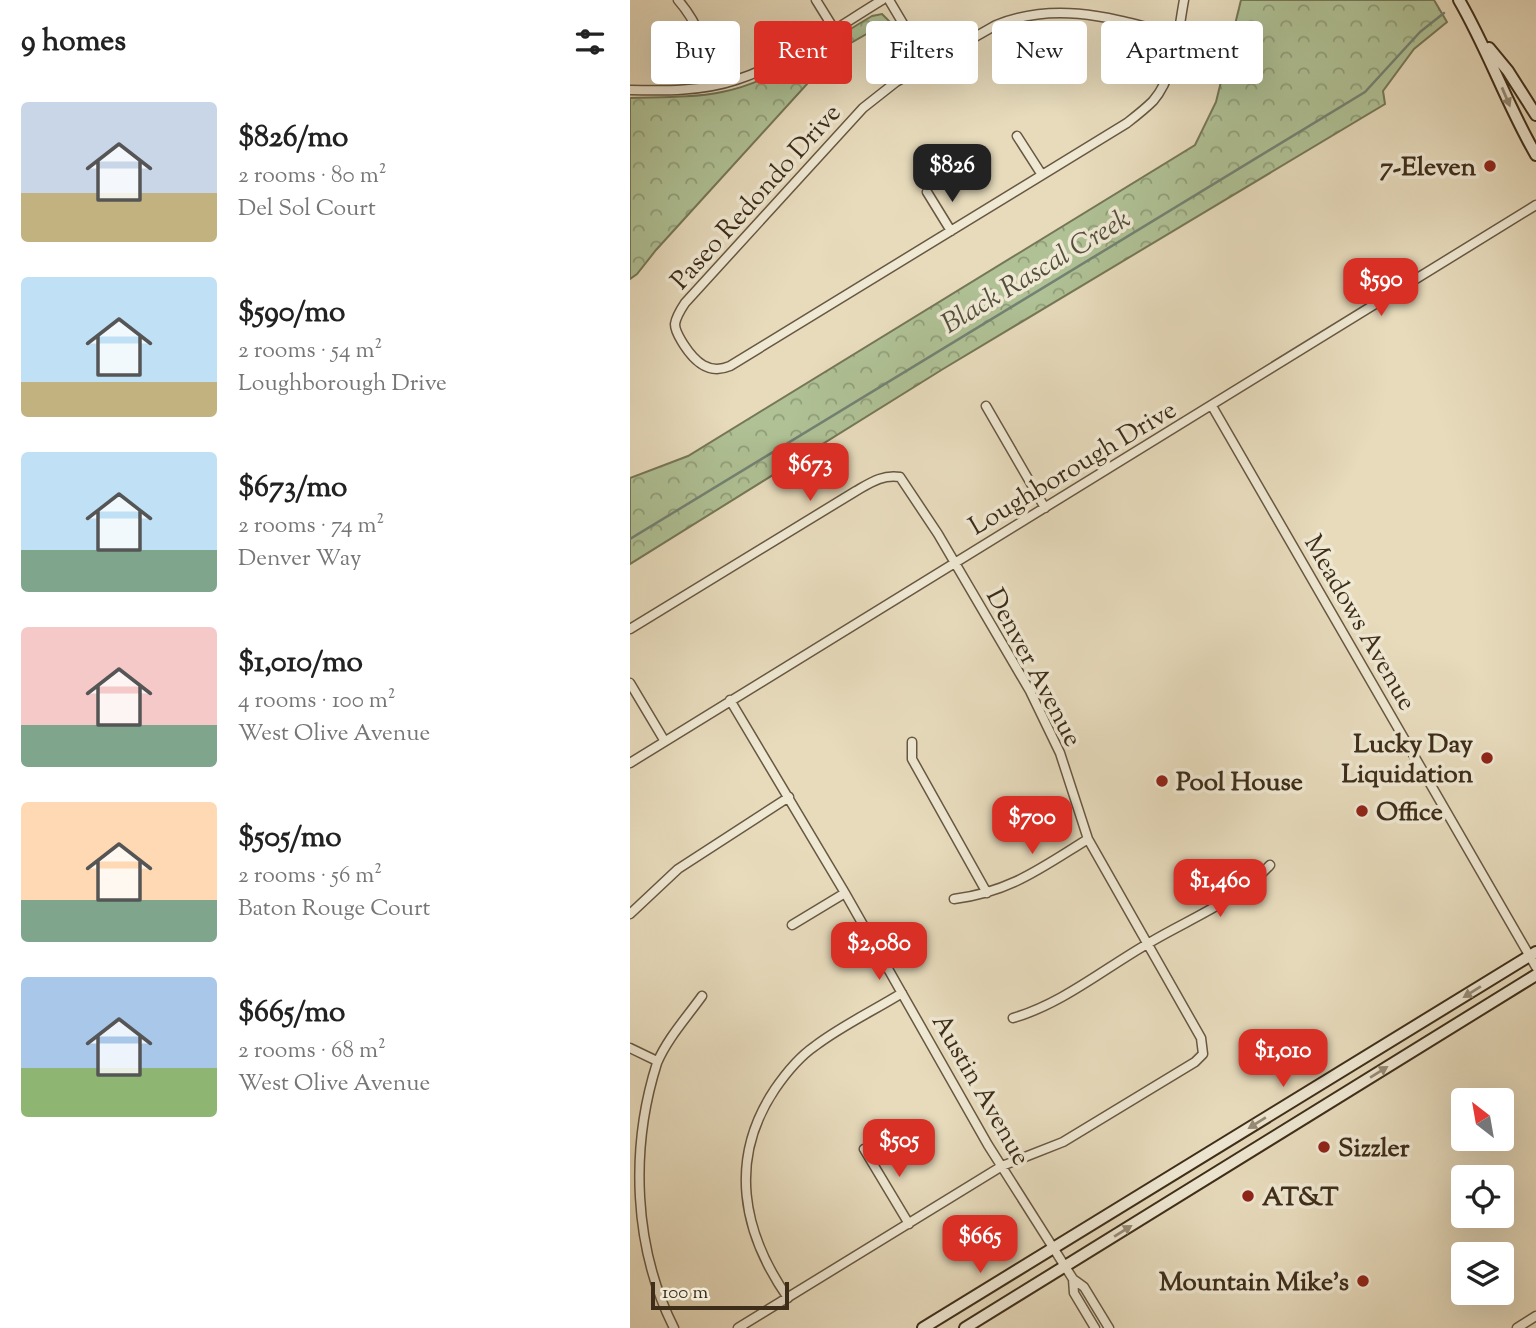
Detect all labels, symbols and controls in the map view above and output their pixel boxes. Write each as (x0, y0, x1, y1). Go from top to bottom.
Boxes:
text: 9 homes (21, 21, 126, 64)
chip: Buy (651, 21, 740, 84)
chip: Rent (754, 21, 852, 84)
chip: Filters (866, 21, 978, 84)
chip: New (992, 21, 1087, 84)
chip: Apartment (1101, 21, 1263, 84)
icon: filters (571, 23, 609, 61)
one-way arrow (1501, 87, 1512, 108)
street label: Paseo Redondo Drive (663, 97, 851, 299)
text: $826/mo (238, 117, 348, 160)
icon: home (77, 130, 161, 214)
pin: $826 (911, 144, 993, 204)
text: $826 (929, 150, 975, 183)
place label: 7-Eleven (1380, 150, 1477, 187)
marker: 7-Eleven (1482, 158, 1498, 174)
text: 2 rooms · 80 m² (238, 160, 386, 193)
text: Del Sol Court (238, 193, 376, 226)
water label: Black Rascal Creek (935, 200, 1139, 345)
pin: $590 (1340, 258, 1422, 318)
text: $590 (1359, 264, 1403, 297)
text: $590/mo (238, 292, 345, 335)
icon: home (77, 305, 161, 389)
text: 2 rooms · 54 m² (238, 335, 382, 368)
text: Loughborough Drive (238, 368, 447, 401)
street label: Loughborough Drive (963, 393, 1184, 546)
pin: $673 (769, 444, 851, 503)
text: $673 (788, 449, 832, 482)
text: $673/mo (238, 467, 347, 510)
icon: home (77, 480, 161, 564)
text: 2 rooms · 74 m² (238, 510, 384, 543)
street label: Meadows Avenue (1294, 529, 1424, 718)
text: Denver Way (238, 543, 361, 576)
street label: Denver Avenue (976, 582, 1090, 754)
text: $1,010/mo (238, 642, 363, 685)
icon: home (77, 655, 161, 739)
text: 4 rooms · 100 m² (238, 685, 396, 718)
text: West Olive Avenue (238, 718, 430, 751)
place label: Lucky Day Liquidation (1341, 727, 1474, 794)
marker: Lucky Day Liquidation (1479, 750, 1495, 766)
place label: Pool House (1176, 765, 1303, 802)
marker: Pool House (1154, 773, 1170, 789)
place label: Office (1376, 795, 1443, 832)
pin: $700 (991, 796, 1073, 856)
text: $700 (1008, 802, 1056, 835)
marker: Office (1354, 803, 1370, 819)
text: $505/mo (238, 817, 342, 860)
icon: home (77, 830, 161, 914)
text: 2 rooms · 56 m² (238, 860, 382, 893)
pin: $1,460 (1163, 860, 1277, 919)
text: $1,460 (1190, 865, 1250, 898)
text: Baton Rouge Court (238, 893, 430, 926)
pin: $2,080 (822, 922, 936, 982)
text: $2,080 (847, 928, 911, 961)
one-way arrow (1462, 985, 1481, 998)
text: $665/mo (238, 992, 345, 1035)
icon: home (77, 1005, 161, 1089)
street label: Austin Avenue (921, 1008, 1038, 1173)
pin: $1,010 (1226, 1030, 1340, 1089)
text: 2 rooms · 68 m² (238, 1035, 386, 1068)
text: $1,010 (1255, 1035, 1311, 1068)
one-way arrow (1370, 1066, 1389, 1079)
text: West Olive Avenue (238, 1068, 430, 1101)
north arrow (1451, 1088, 1514, 1152)
map controls (1451, 1088, 1514, 1305)
one-way arrow (1247, 1117, 1266, 1130)
pin: $505 (858, 1120, 940, 1179)
text: $505 (879, 1125, 919, 1158)
place label: Sizzler (1338, 1131, 1410, 1168)
marker: Sizzler (1316, 1139, 1332, 1155)
button: locate (1451, 1165, 1514, 1228)
place label: AT&T (1262, 1180, 1339, 1217)
marker: AT&T (1240, 1188, 1256, 1204)
pin: $665 (939, 1216, 1021, 1275)
text: $665 (959, 1221, 1002, 1254)
one-way arrow (1114, 1224, 1133, 1237)
button: layers (1451, 1242, 1514, 1305)
place label: Mountain Mike's (1159, 1265, 1349, 1302)
marker: Mountain Mike's (1355, 1273, 1371, 1289)
scale bar (651, 1279, 789, 1311)
text: 100 m (662, 1280, 708, 1307)

